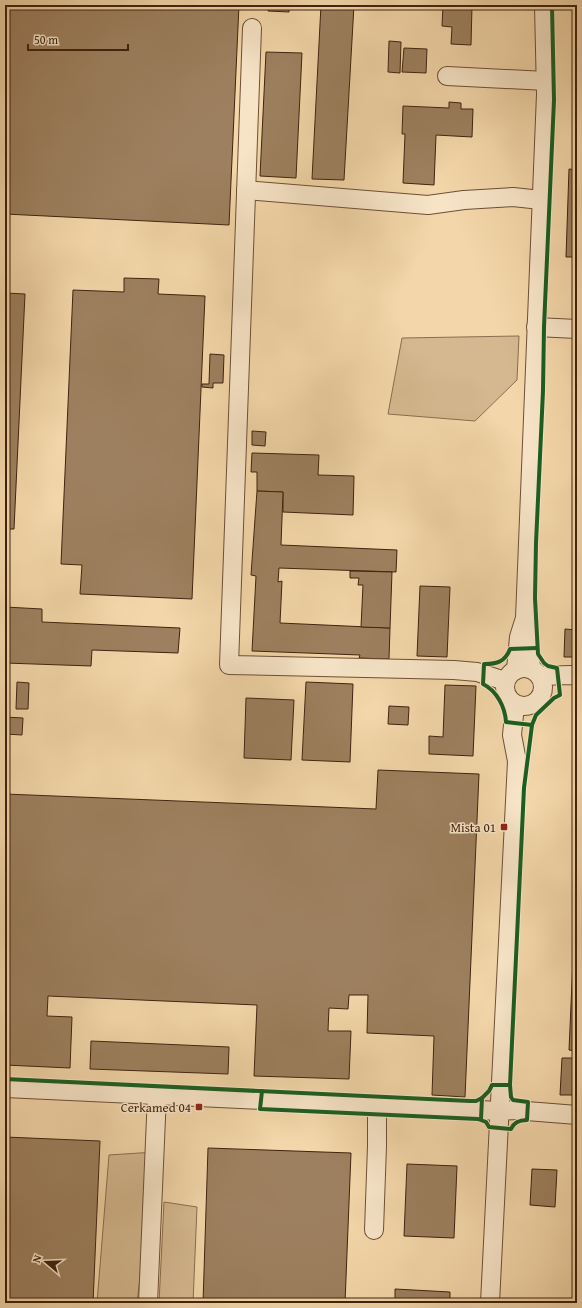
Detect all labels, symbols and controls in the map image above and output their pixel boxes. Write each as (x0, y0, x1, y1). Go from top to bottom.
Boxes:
scale bar (28, 26, 128, 52)
text: 50 m (34, 31, 58, 48)
place label: Mista 01 (450, 818, 496, 837)
marker: Mista 01 (499, 822, 509, 832)
place label: Cerkamed 04 (121, 1098, 191, 1117)
marker: Cerkamed 04 (194, 1102, 204, 1112)
north arrow (26, 1242, 66, 1282)
text: N (28, 1252, 46, 1265)

